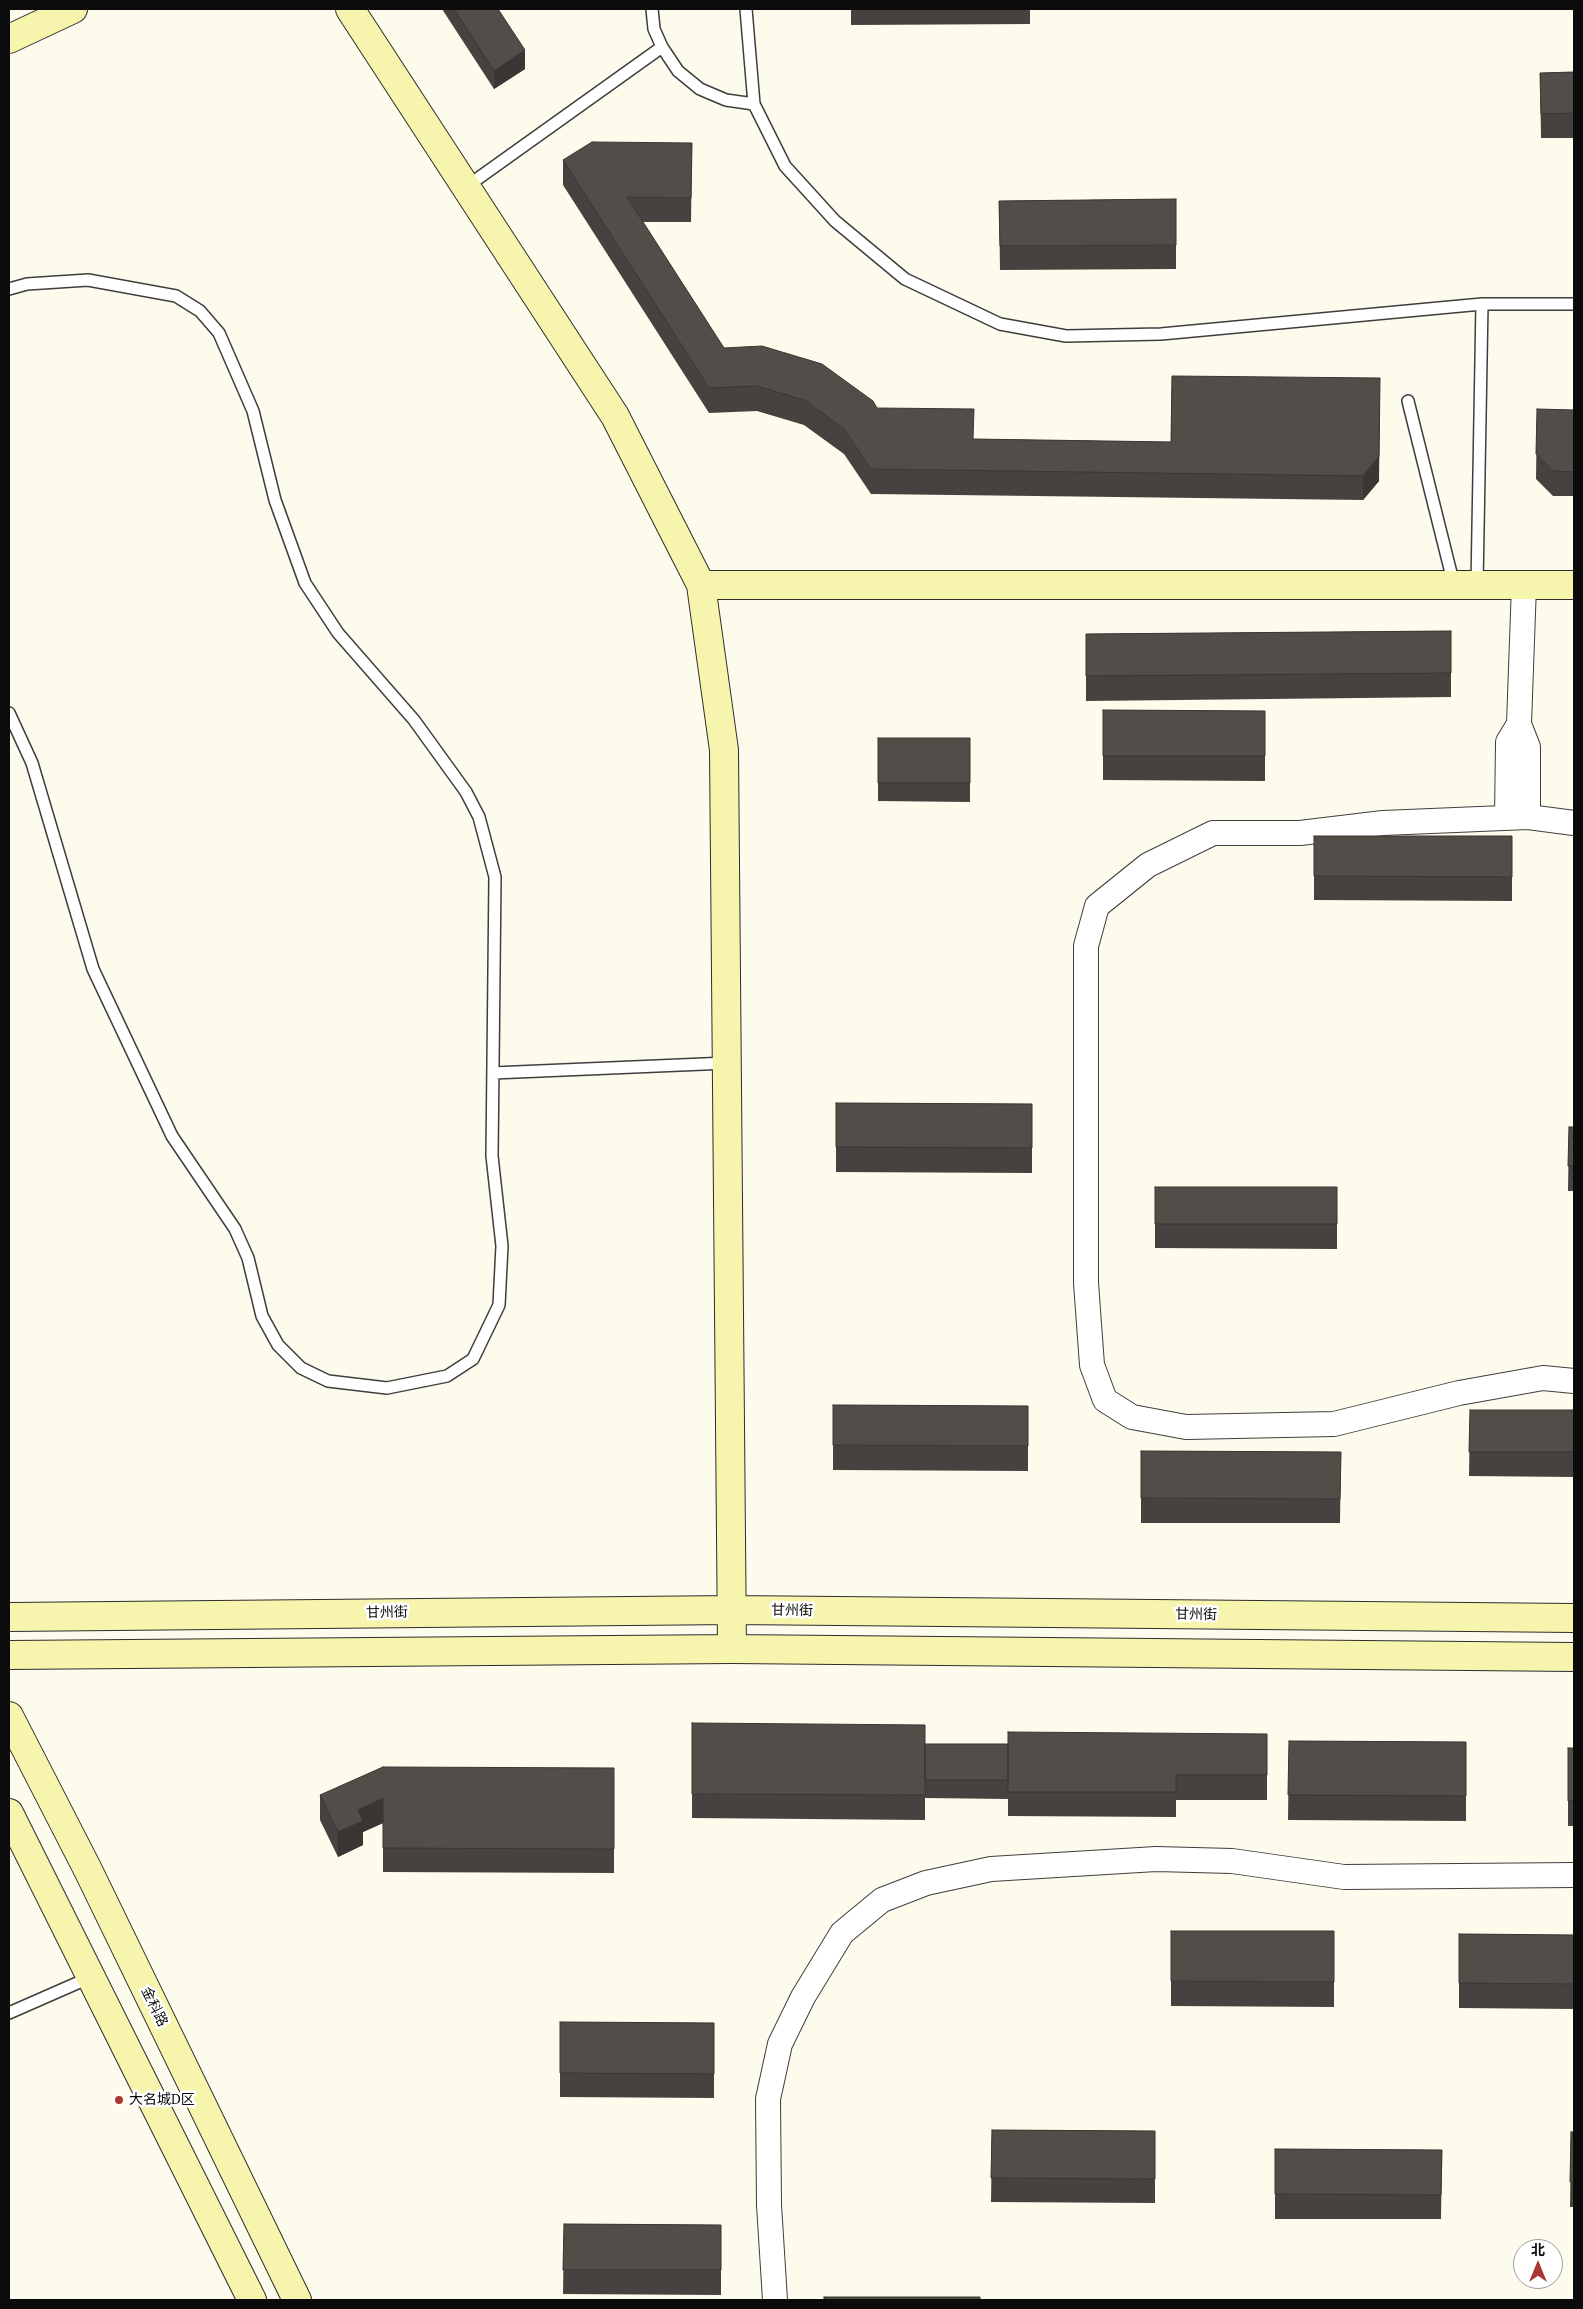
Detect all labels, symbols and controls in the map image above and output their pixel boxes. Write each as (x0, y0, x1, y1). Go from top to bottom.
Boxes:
street label: 甘州街 (771, 1602, 813, 1620)
street label: 甘州街 (366, 1604, 408, 1622)
street label: 甘州街 (1175, 1606, 1217, 1624)
street label: 金科路 (137, 1984, 171, 2030)
place label: 大名城D区 (129, 2092, 195, 2108)
marker: 大名城D区 (113, 2094, 125, 2106)
north arrow (1513, 2239, 1563, 2289)
text: 北 (1531, 2240, 1545, 2259)

